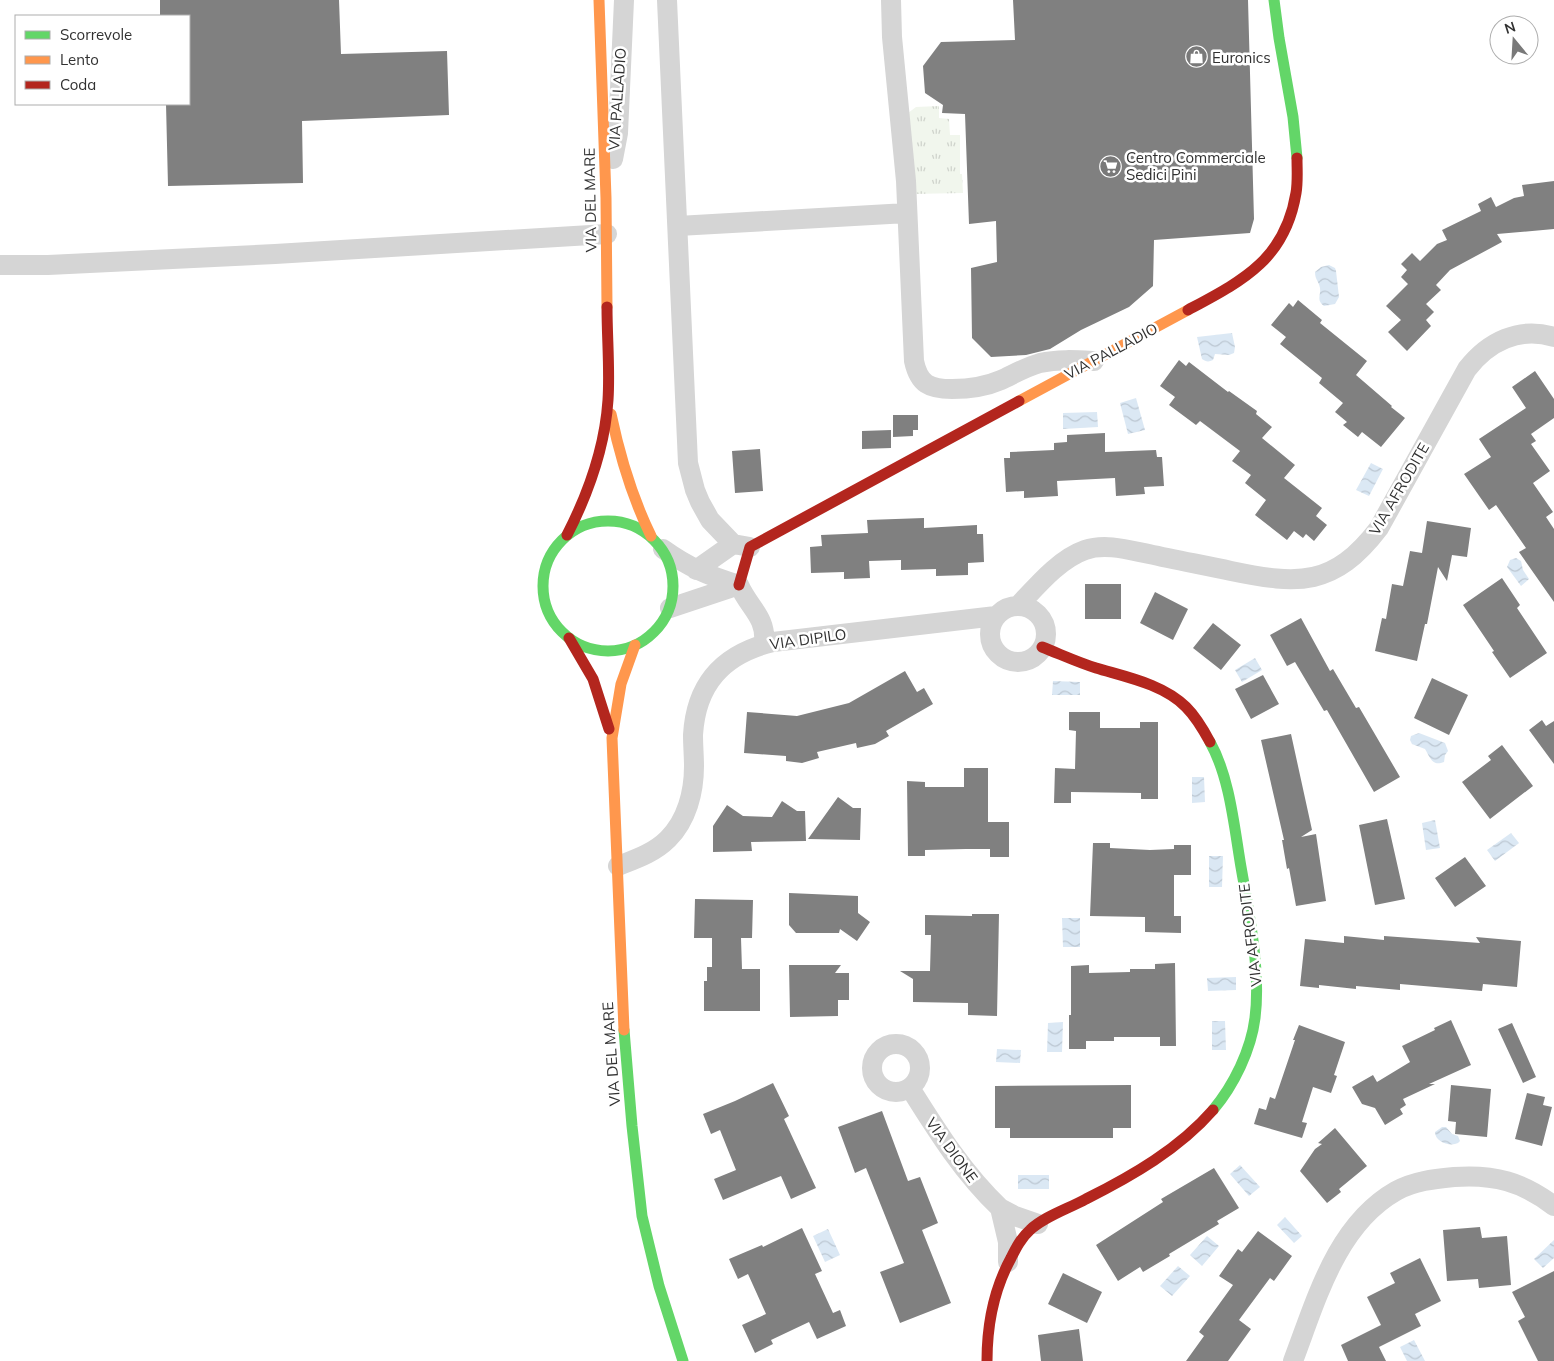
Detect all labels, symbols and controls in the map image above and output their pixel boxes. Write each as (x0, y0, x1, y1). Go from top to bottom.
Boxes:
legend (15, 15, 190, 105)
north arrow (1489, 15, 1539, 65)
text: N (1502, 17, 1518, 38)
text: Scorrevole (60, 25, 132, 44)
shop icon: Euronics (1184, 45, 1208, 69)
street label: VIA PALLADIO (604, 47, 630, 151)
place label: Euronics (1212, 48, 1271, 67)
text: Lento (60, 50, 99, 69)
text: Coda (60, 75, 96, 94)
street label: VIA DEL MARE (580, 147, 600, 252)
place label: Centro Commerciale Sedici Pini (1126, 148, 1266, 184)
supermarket icon: Centro Commerciale Sedici Pini (1098, 154, 1122, 178)
street label: VIA PALLADIO (1061, 318, 1161, 384)
street label: VIA AFRODITE (1365, 439, 1433, 539)
street label: VIA DIPILO (768, 624, 848, 654)
street label: VIA AFRODITE (1234, 882, 1266, 988)
street label: VIA DEL MARE (598, 1001, 624, 1107)
street label: VIA DIONE (922, 1114, 982, 1186)

